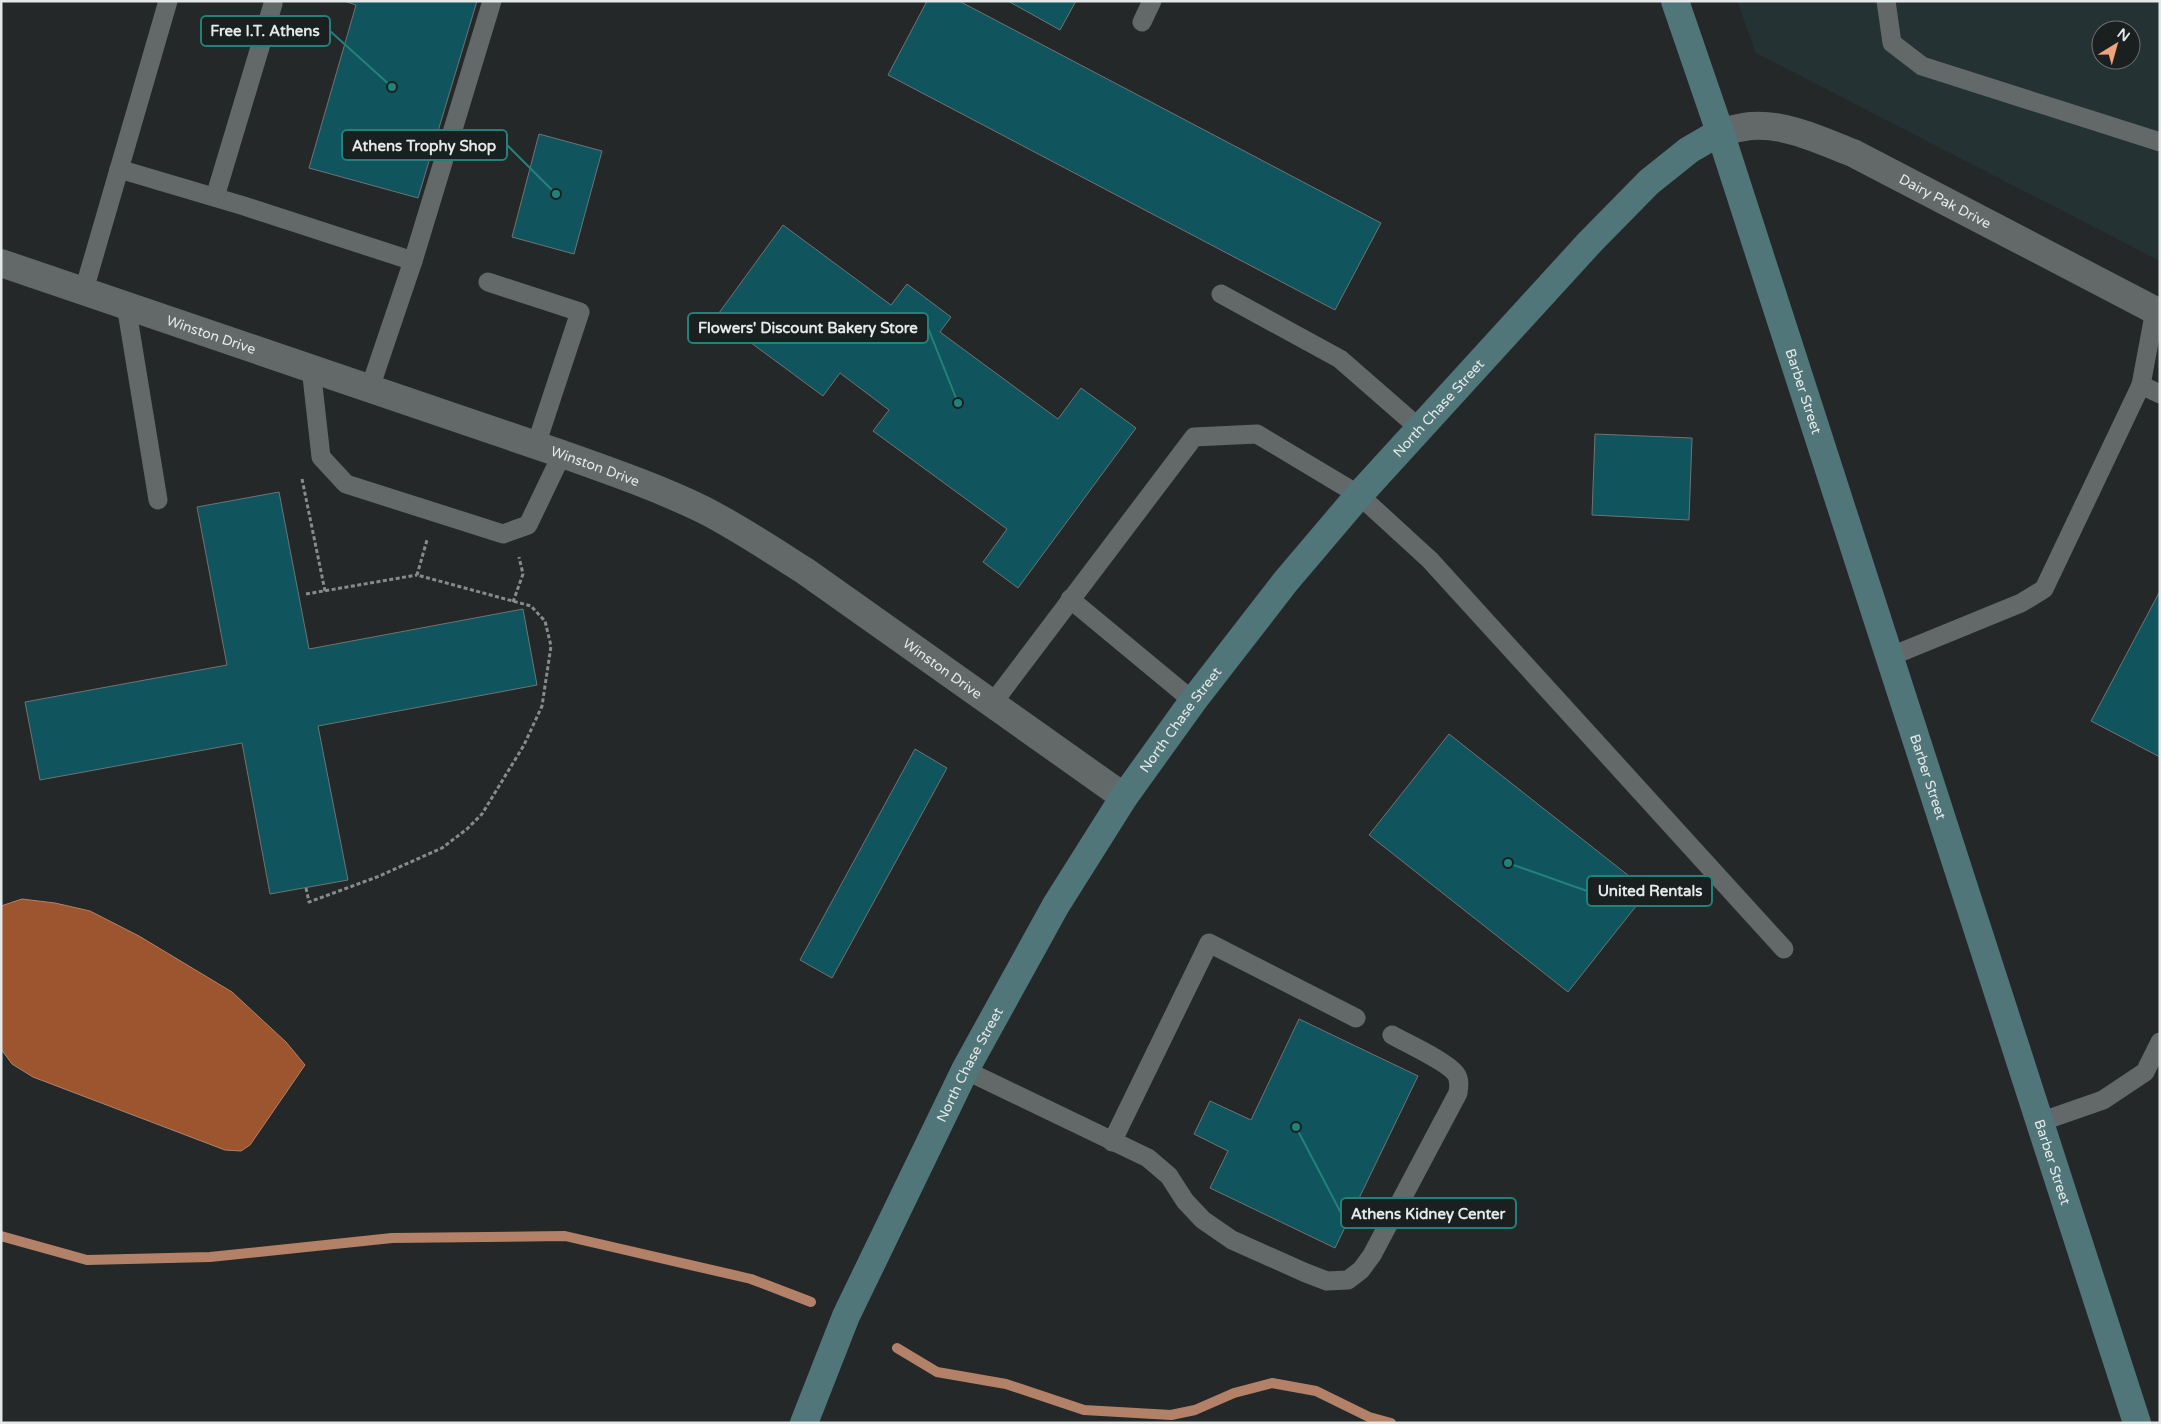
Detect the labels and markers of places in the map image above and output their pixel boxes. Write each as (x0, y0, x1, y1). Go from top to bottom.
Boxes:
callout: Free I.T. Athens (201, 16, 330, 46)
callout: Athens Trophy Shop (342, 130, 507, 160)
callout: Flowers' Discount Bakery Store (688, 313, 928, 343)
callout: United Rentals (1587, 876, 1712, 906)
callout: Athens Kidney Center (1341, 1198, 1516, 1228)

